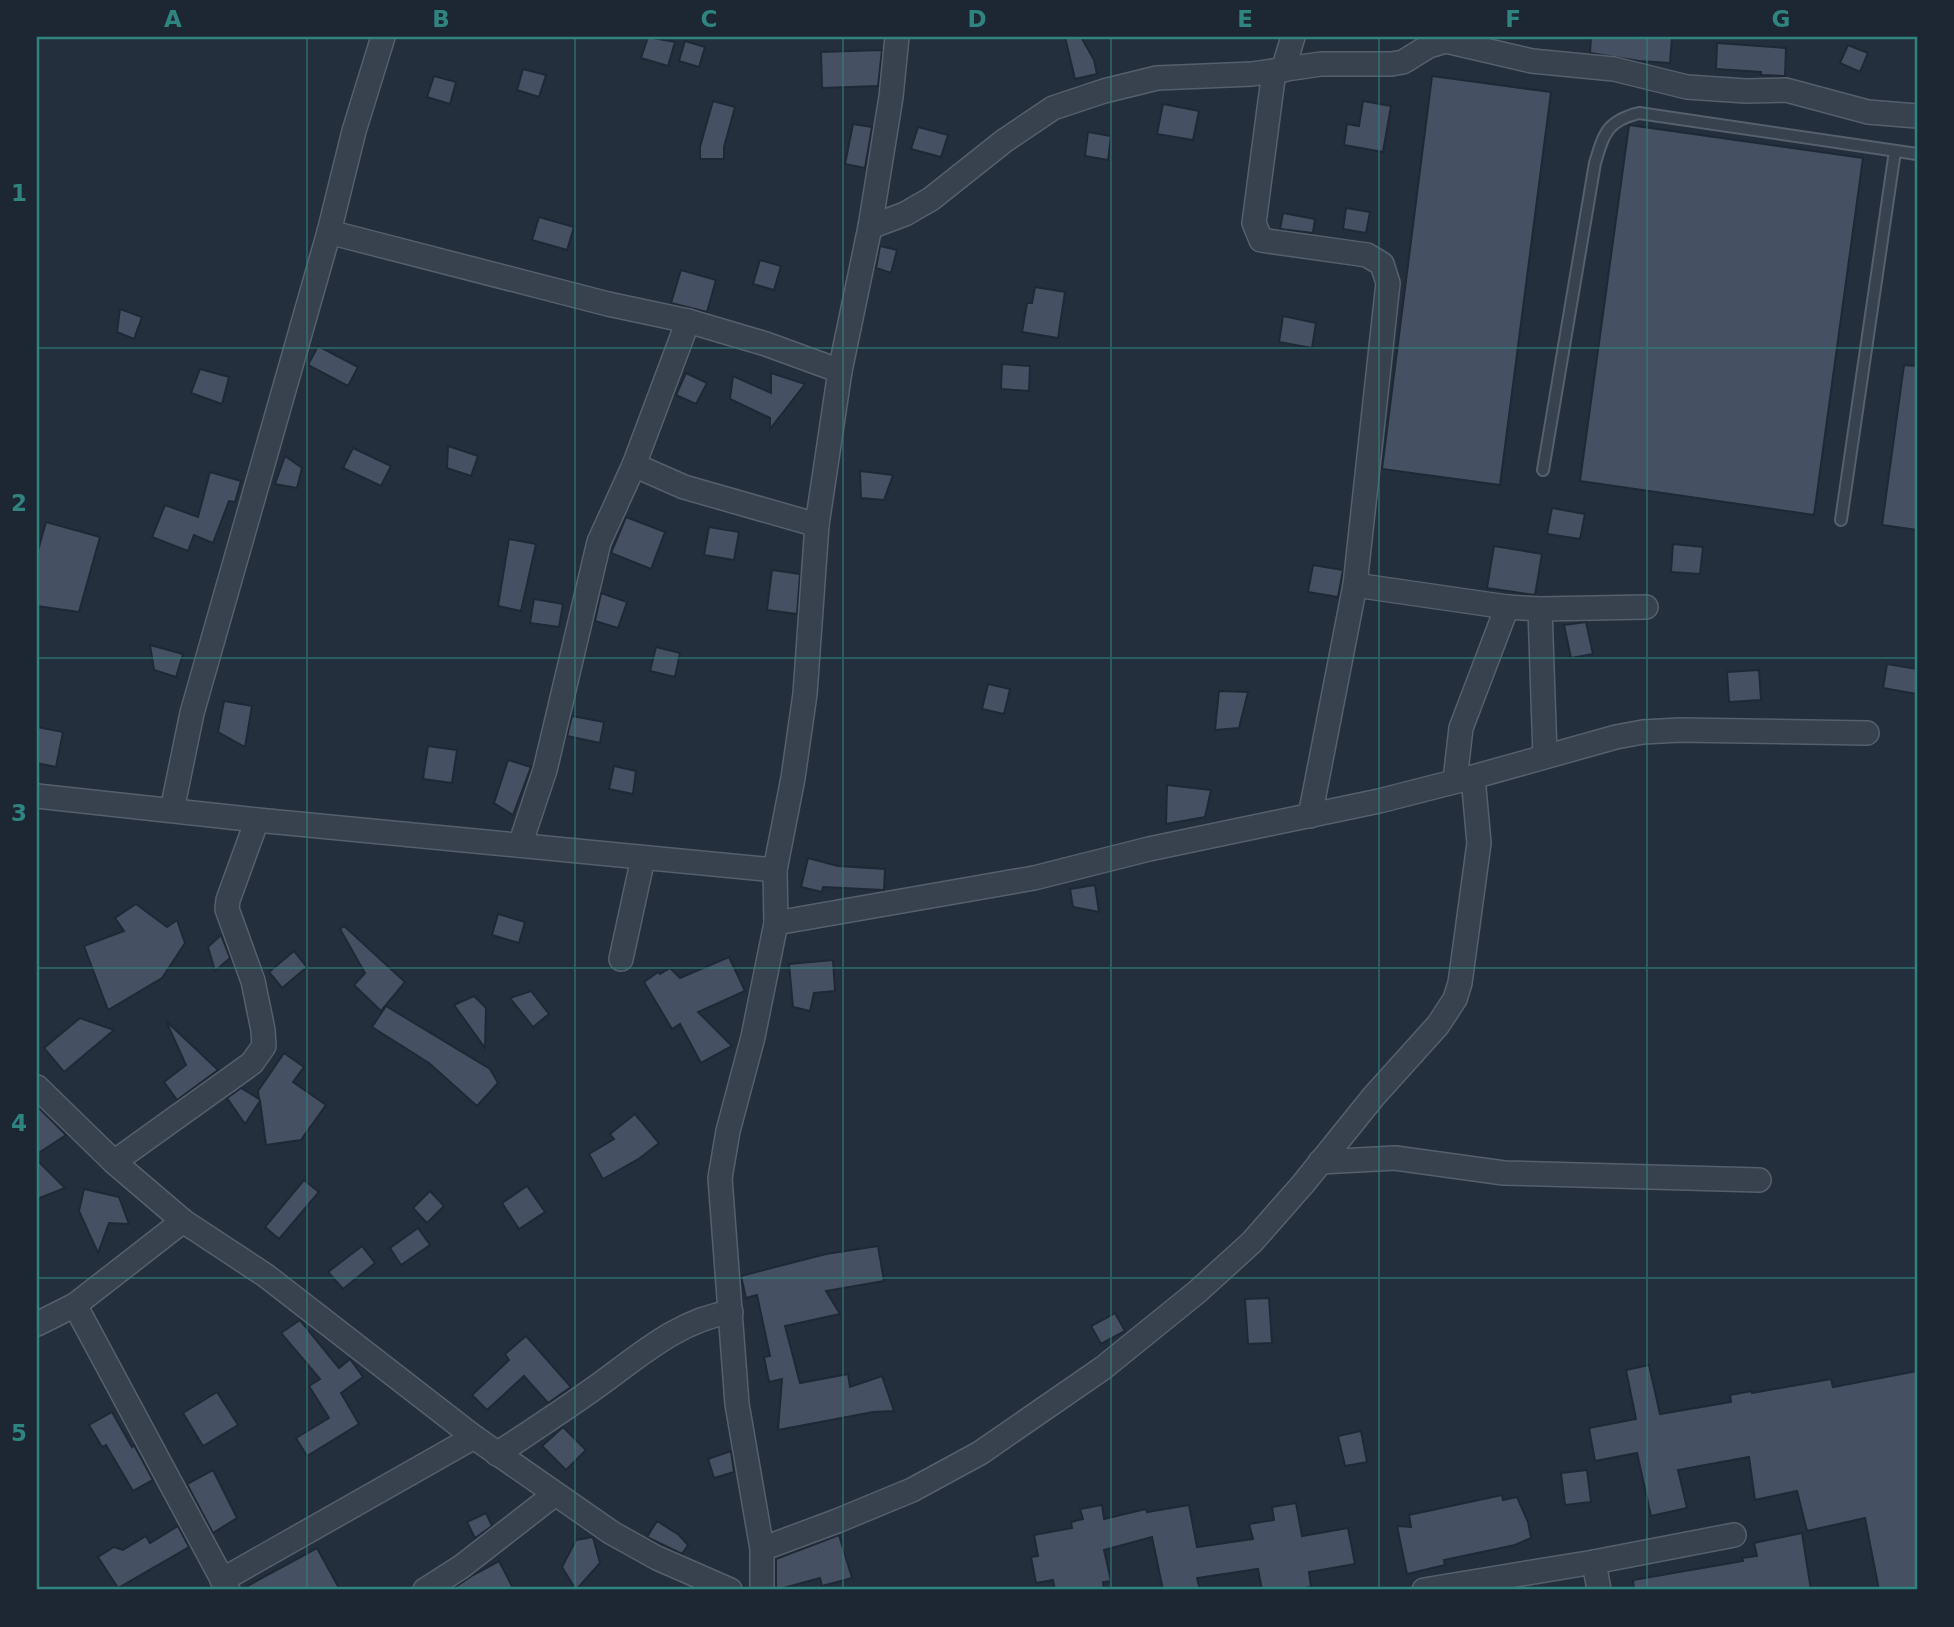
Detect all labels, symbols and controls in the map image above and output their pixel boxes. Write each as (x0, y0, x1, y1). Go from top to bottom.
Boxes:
text: A (164, 6, 182, 32)
text: B (432, 6, 450, 32)
text: C (701, 6, 717, 32)
text: D (967, 6, 987, 32)
text: E (1237, 6, 1253, 32)
text: F (1505, 6, 1521, 32)
text: G (1772, 6, 1790, 32)
text: 1 (11, 180, 27, 206)
text: 2 (11, 490, 27, 516)
text: 3 (11, 800, 27, 826)
text: 4 (11, 1110, 27, 1136)
text: 5 (11, 1420, 27, 1446)

